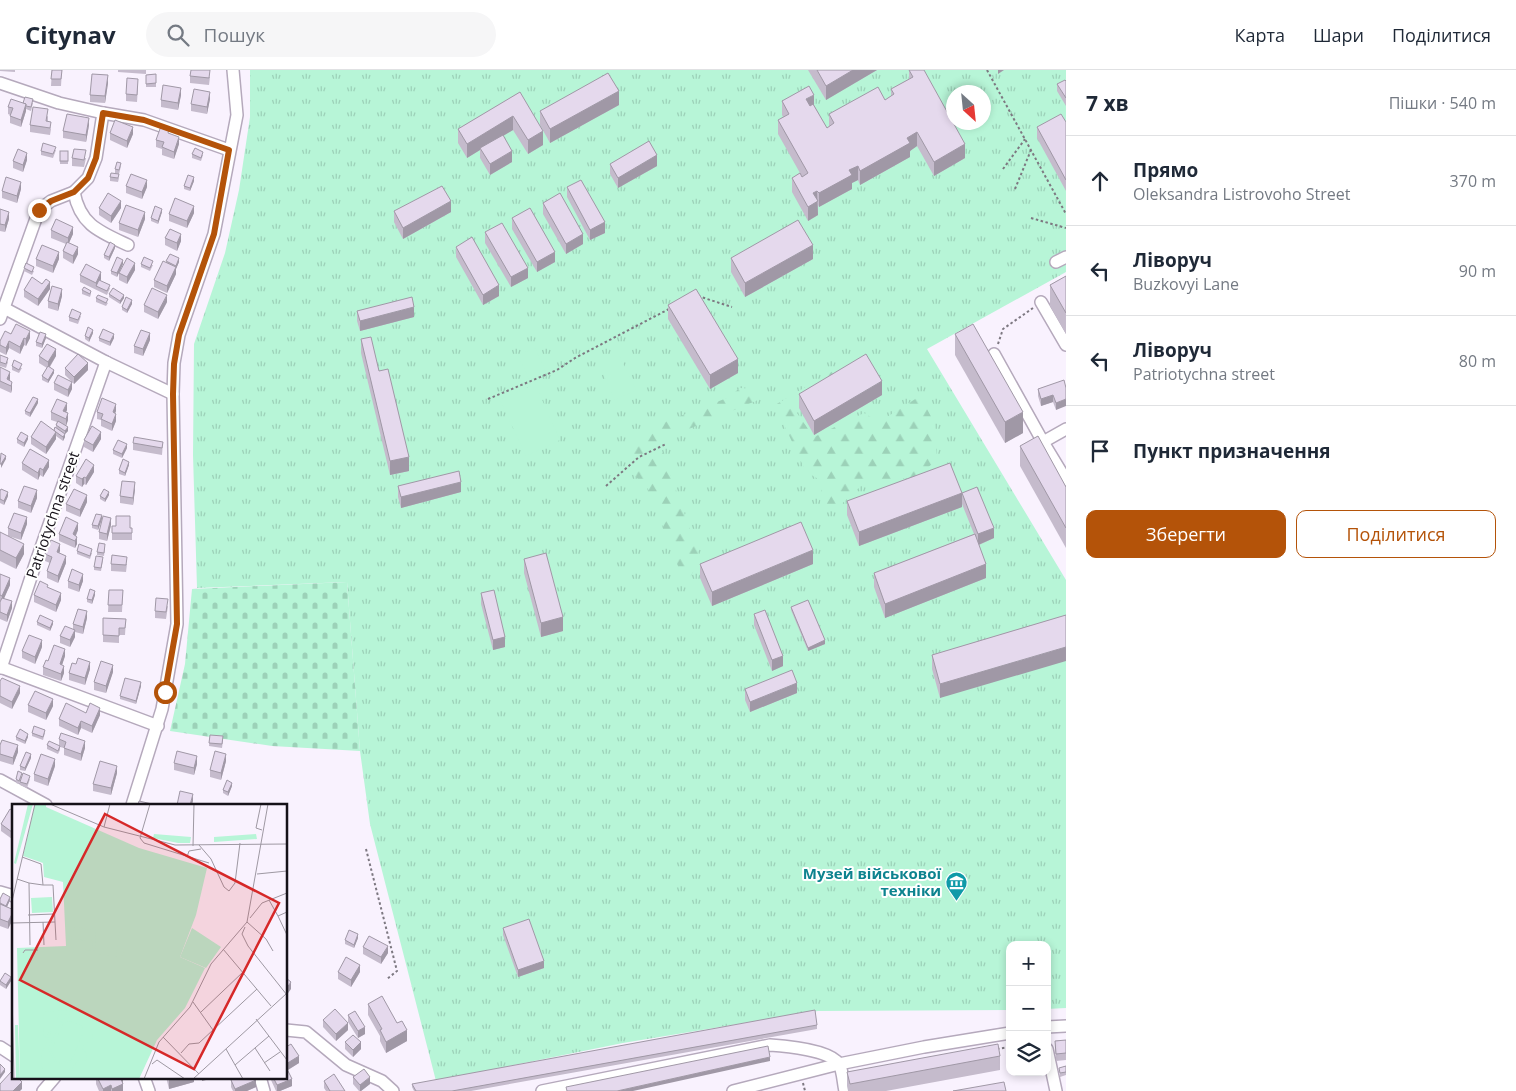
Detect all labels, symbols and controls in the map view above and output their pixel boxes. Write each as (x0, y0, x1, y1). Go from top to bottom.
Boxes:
search box (146, 12, 496, 57)
text: Citynav (25, 18, 116, 51)
icon: search (164, 21, 192, 49)
text: Пошук (204, 22, 265, 48)
text: Карта (1234, 23, 1285, 47)
text: Шари (1313, 23, 1364, 47)
text: Поділитися (1392, 23, 1491, 47)
north arrow (946, 85, 991, 130)
text: 7 хв (1086, 89, 1129, 117)
text: Пішки · 540 m (1389, 92, 1496, 114)
text: Прямо (1133, 157, 1198, 183)
icon: ahead (1086, 167, 1114, 195)
text: 370 m (1450, 170, 1496, 192)
text: Oleksandra Listrovoho Street (1133, 183, 1350, 205)
route end (28, 199, 51, 222)
text: Ліворуч (1133, 247, 1212, 273)
icon: left (1086, 257, 1114, 285)
text: 90 m (1459, 260, 1496, 282)
text: Buzkovyi Lane (1133, 273, 1239, 295)
text: Ліворуч (1133, 337, 1212, 363)
icon: left (1086, 347, 1114, 375)
text: 80 m (1459, 350, 1496, 372)
text: Patriotychna street (1133, 363, 1275, 385)
icon: arrive (1086, 437, 1114, 465)
text: Пункт призначення (1133, 438, 1331, 464)
street label: Patriotychna street (21, 448, 83, 581)
button: Зберегти (1086, 510, 1286, 558)
button: Поділитися (1296, 510, 1496, 558)
route start (154, 681, 177, 704)
inset map (12, 804, 288, 1078)
place label: Музей військової техніки (803, 863, 941, 900)
museum icon: Музей військової техніки (945, 871, 969, 902)
map controls (1006, 941, 1051, 1076)
button: + (1006, 941, 1051, 986)
button: − (1006, 986, 1051, 1031)
button: layers (1006, 1031, 1051, 1076)

